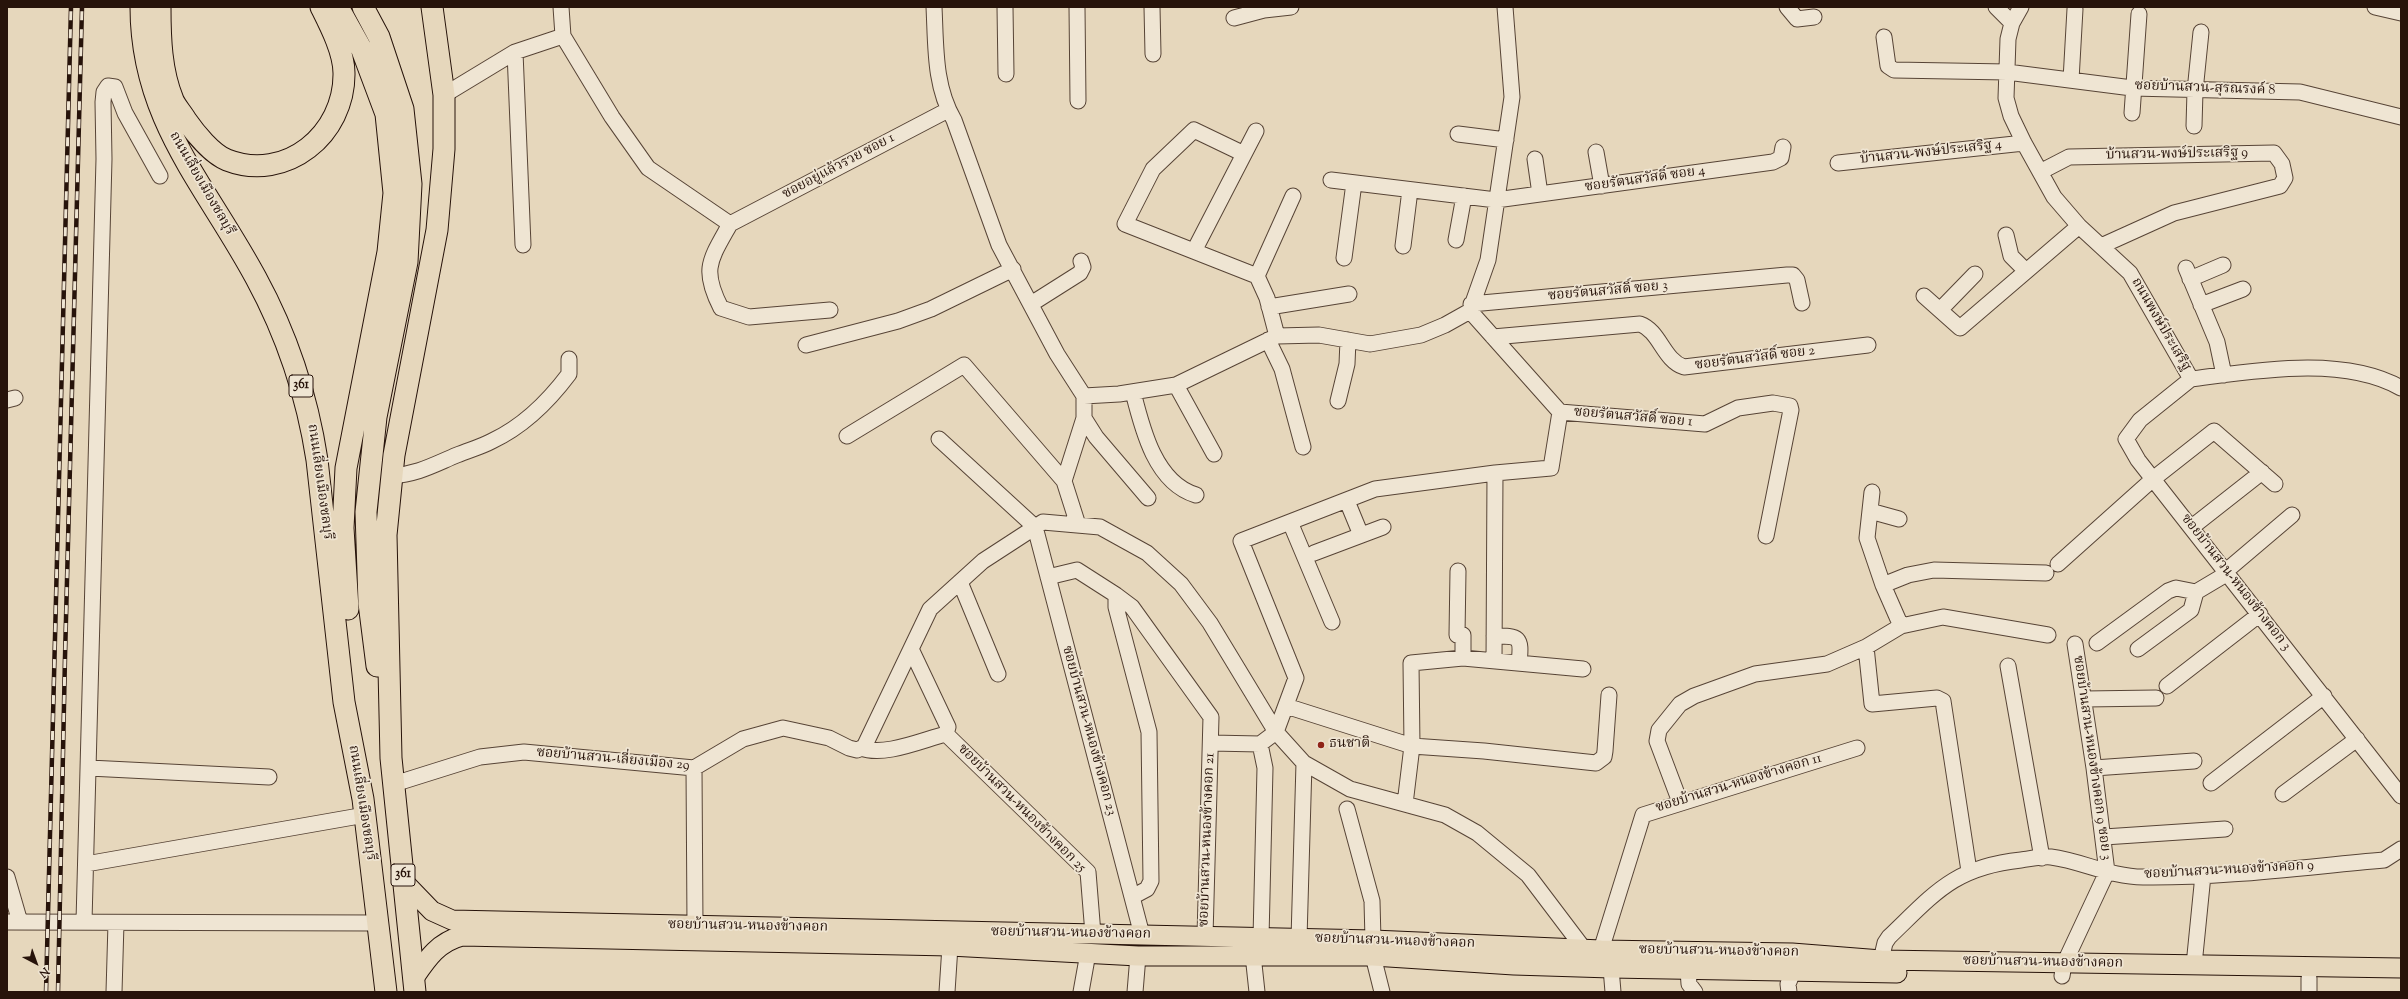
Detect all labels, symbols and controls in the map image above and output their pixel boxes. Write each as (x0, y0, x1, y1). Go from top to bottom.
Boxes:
street label: ซอยบ้านสวน-สุรณรงค์ 8 (2134, 78, 2276, 100)
street label: ถนนเลี่ยงเมืองชลบุรี (165, 129, 237, 239)
street label: ซอยอยู่แล้วรวย ซอย 1 (780, 130, 898, 204)
street label: บ้านสวน-พงษ์ประเสริฐ 4 (1859, 137, 2003, 169)
street label: บ้านสวน-พงษ์ประเสริฐ 9 (2106, 145, 2248, 165)
street label: ซอยรัตนสวัสดิ์ ซอย 4 (1584, 163, 1706, 197)
street label: ถนนพงษ์ประเสริฐ (2127, 275, 2193, 375)
street label: ซอยรัตนสวัสดิ์ ซอย 3 (1547, 278, 1669, 306)
street label: ซอยรัตนสวัสดิ์ ซอย 2 (1694, 343, 1816, 375)
road number: 361 (289, 375, 313, 397)
street label: ซอยรัตนสวัสดิ์ ซอย 1 (1573, 404, 1693, 432)
street label: ถนนเลี่ยงเมืองชลบุรี (303, 423, 335, 541)
street label: ซอยบ้านสวน-หนองข้างคอก 3 (2176, 511, 2294, 655)
street label: ซอยบ้านสวน-หนองข้างคอก 23 (1057, 644, 1119, 818)
street label: ซอยบ้านสวน-หนองข้างคอก 9 ซอย 3 (2068, 655, 2114, 861)
place label: ธนชาติ (1329, 737, 1370, 753)
marker: ธนชาติ (1316, 740, 1326, 750)
street label: ซอยบ้านสวน-หนองข้างคอก 25 (953, 741, 1089, 877)
street label: ถนนเลี่ยงเมืองชลบุรี (344, 744, 378, 862)
street label: ซอยบ้านสวน-เลี่ยงเมือง 29 (536, 745, 690, 775)
street label: ซอยบ้านสวน-หนองข้างคอก 11 (1654, 751, 1824, 817)
street label: ซอยบ้านสวน-หนองข้างคอก 21 (1197, 753, 1219, 927)
street label: ซอยบ้านสวน-หนองข้างคอก 9 (2144, 858, 2314, 884)
road number: 361 (391, 864, 415, 886)
street label: ซอยบ้านสวน-หนองข้างคอก (668, 917, 828, 937)
street label: ซอยบ้านสวน-หนองข้างคอก (991, 924, 1151, 944)
street label: ซอยบ้านสวน-หนองข้างคอก (1315, 931, 1475, 953)
street label: ซอยบ้านสวน-หนองข้างคอก (1639, 942, 1799, 962)
north arrow (16, 943, 56, 983)
street label: ซอยบ้านสวน-หนองข้างคอก (1963, 953, 2123, 973)
text: N (35, 963, 52, 981)

